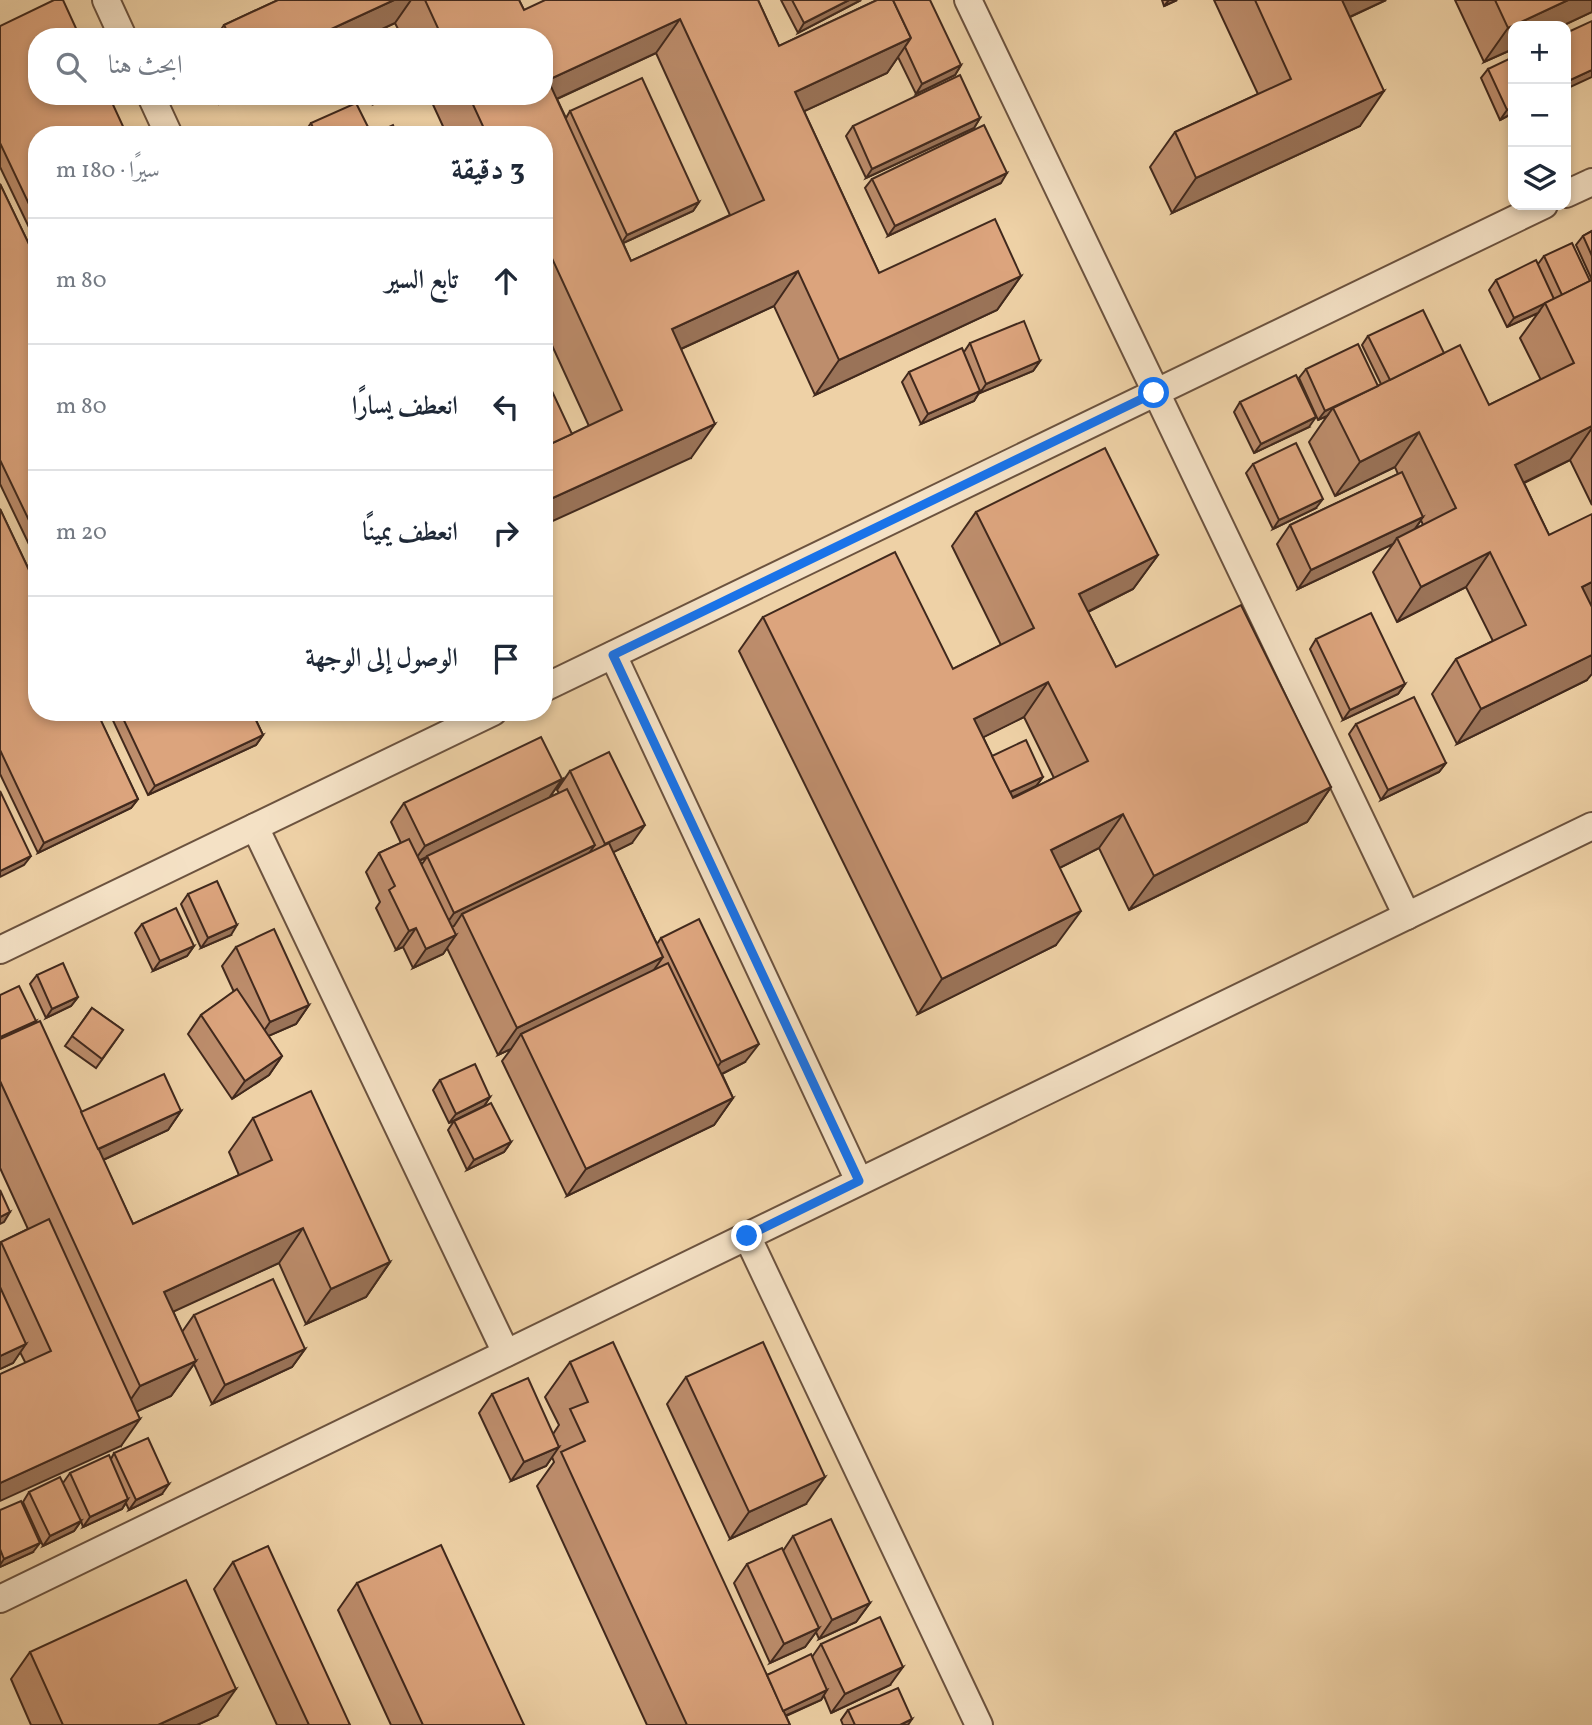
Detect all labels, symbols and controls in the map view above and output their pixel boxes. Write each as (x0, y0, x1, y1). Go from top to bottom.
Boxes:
map controls (1508, 21, 1571, 210)
button: + (1508, 21, 1571, 84)
search box (28, 28, 553, 105)
icon: search (52, 48, 90, 86)
text: ابحث هنا (108, 48, 183, 84)
button: − (1508, 84, 1571, 147)
button: layers (1508, 147, 1571, 210)
text: 3 دقيقة (451, 150, 525, 192)
text: سيرًا · 180 m (56, 155, 160, 187)
icon: ahead (487, 262, 525, 300)
text: تابع السير (385, 263, 458, 299)
text: 80 m (56, 265, 106, 297)
route start (1138, 377, 1169, 408)
icon: left (487, 388, 525, 426)
text: انعطف يسارًا (352, 389, 458, 425)
text: 80 m (56, 391, 106, 423)
icon: right (487, 514, 525, 552)
text: انعطف يمينًا (362, 515, 458, 551)
text: 20 m (56, 517, 107, 549)
icon: arrive (487, 640, 525, 678)
text: الوصول إلى الوجهة (305, 641, 458, 677)
route end (731, 1220, 762, 1251)

